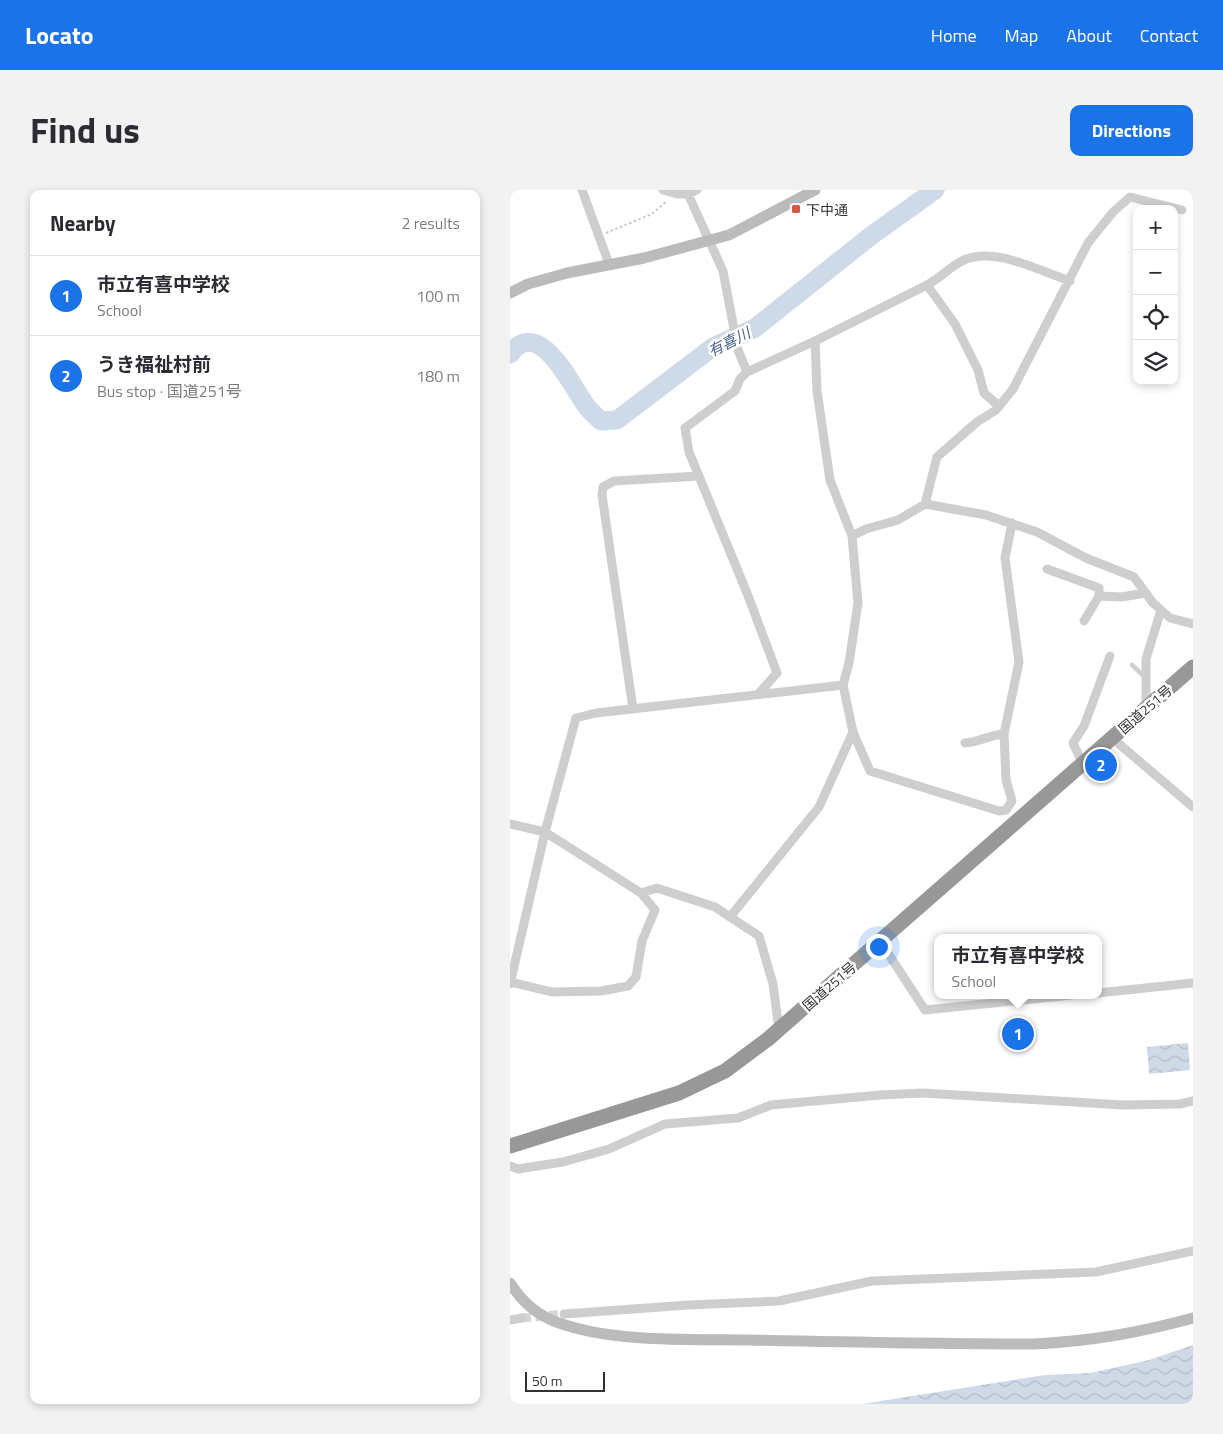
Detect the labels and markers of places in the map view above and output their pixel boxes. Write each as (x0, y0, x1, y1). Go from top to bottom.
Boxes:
place label: 下中通 (806, 199, 848, 220)
marker: 下中通 (790, 203, 802, 215)
pin: 2 (1085, 746, 1117, 784)
pin: 1 (1002, 1015, 1034, 1053)

